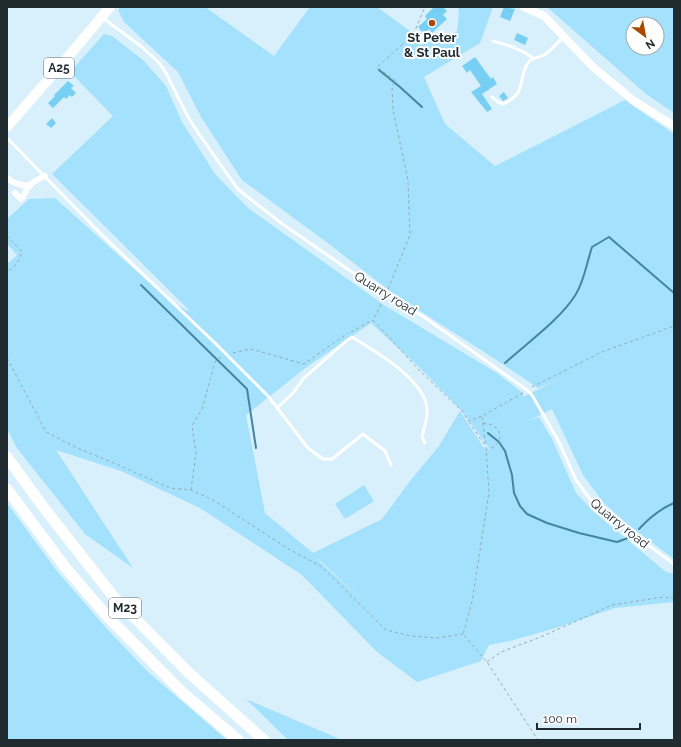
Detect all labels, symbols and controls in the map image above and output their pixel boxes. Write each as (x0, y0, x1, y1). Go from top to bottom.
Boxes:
north arrow (625, 16, 665, 56)
marker: St Peter & St Paul (427, 18, 437, 28)
place label: St Peter & St Paul (404, 30, 461, 60)
text: N (643, 36, 657, 52)
road number: A25 (44, 58, 74, 78)
street label: Quarry road (352, 268, 420, 319)
street label: Quarry road (587, 495, 652, 552)
road number: M23 (109, 598, 141, 618)
scale bar (537, 705, 640, 731)
text: 100 m (543, 712, 577, 726)

